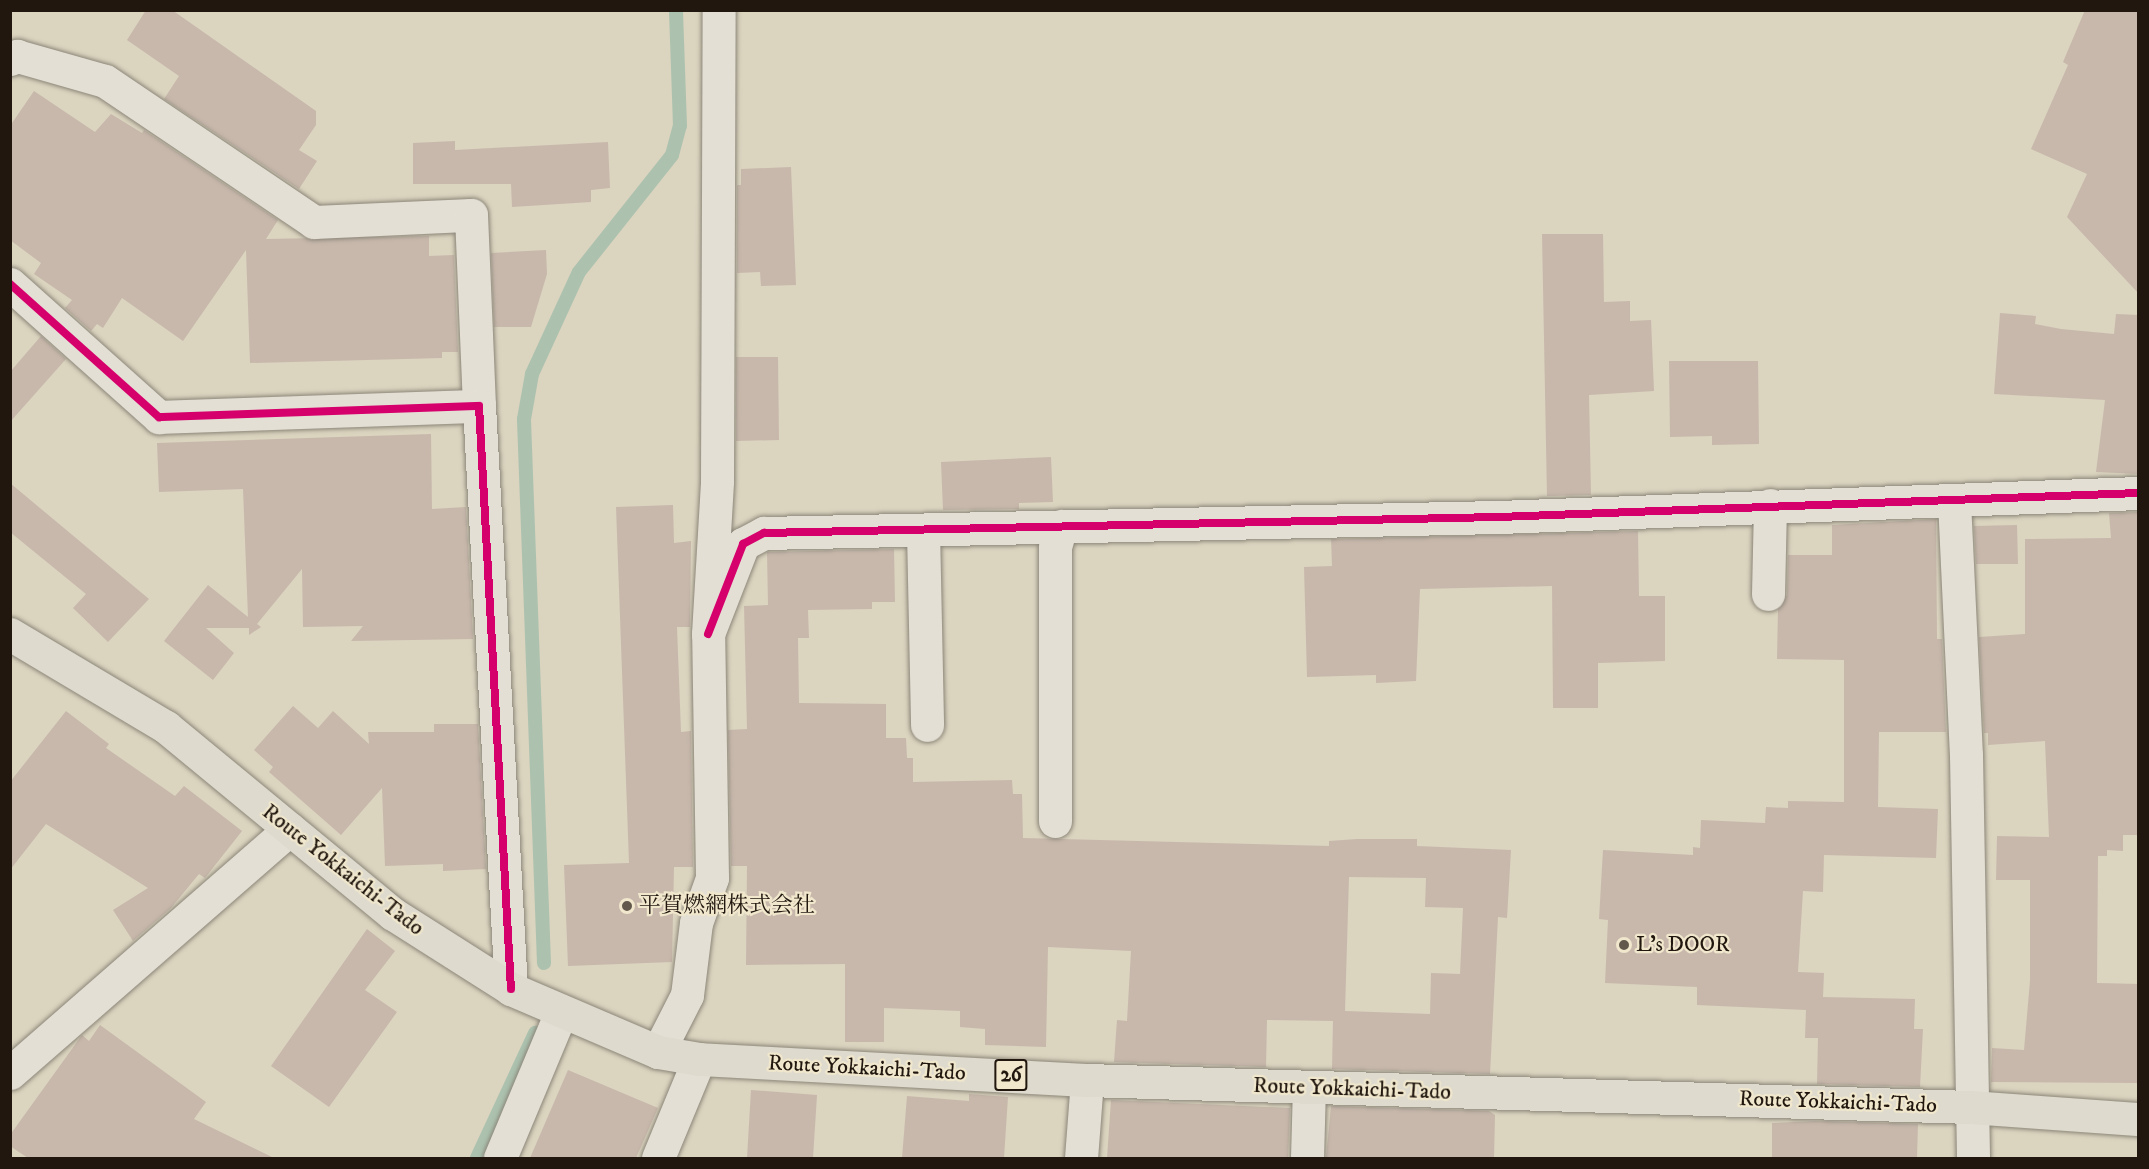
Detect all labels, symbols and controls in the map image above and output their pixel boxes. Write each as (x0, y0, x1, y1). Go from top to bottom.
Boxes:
street label: Route Yokkaichi-Tado (257, 799, 429, 941)
place label: 平賀燃網株式会社 (639, 893, 815, 919)
marker: 平賀燃網株式会社 (620, 899, 634, 913)
place label: L's DOOR (1636, 932, 1730, 958)
marker: L's DOOR (1617, 938, 1631, 952)
street label: Route Yokkaichi-Tado (767, 1050, 967, 1086)
road number: 26 (993, 1057, 1029, 1093)
street label: Route Yokkaichi-Tado (1253, 1072, 1451, 1106)
street label: Route Yokkaichi-Tado (1739, 1085, 1937, 1119)

